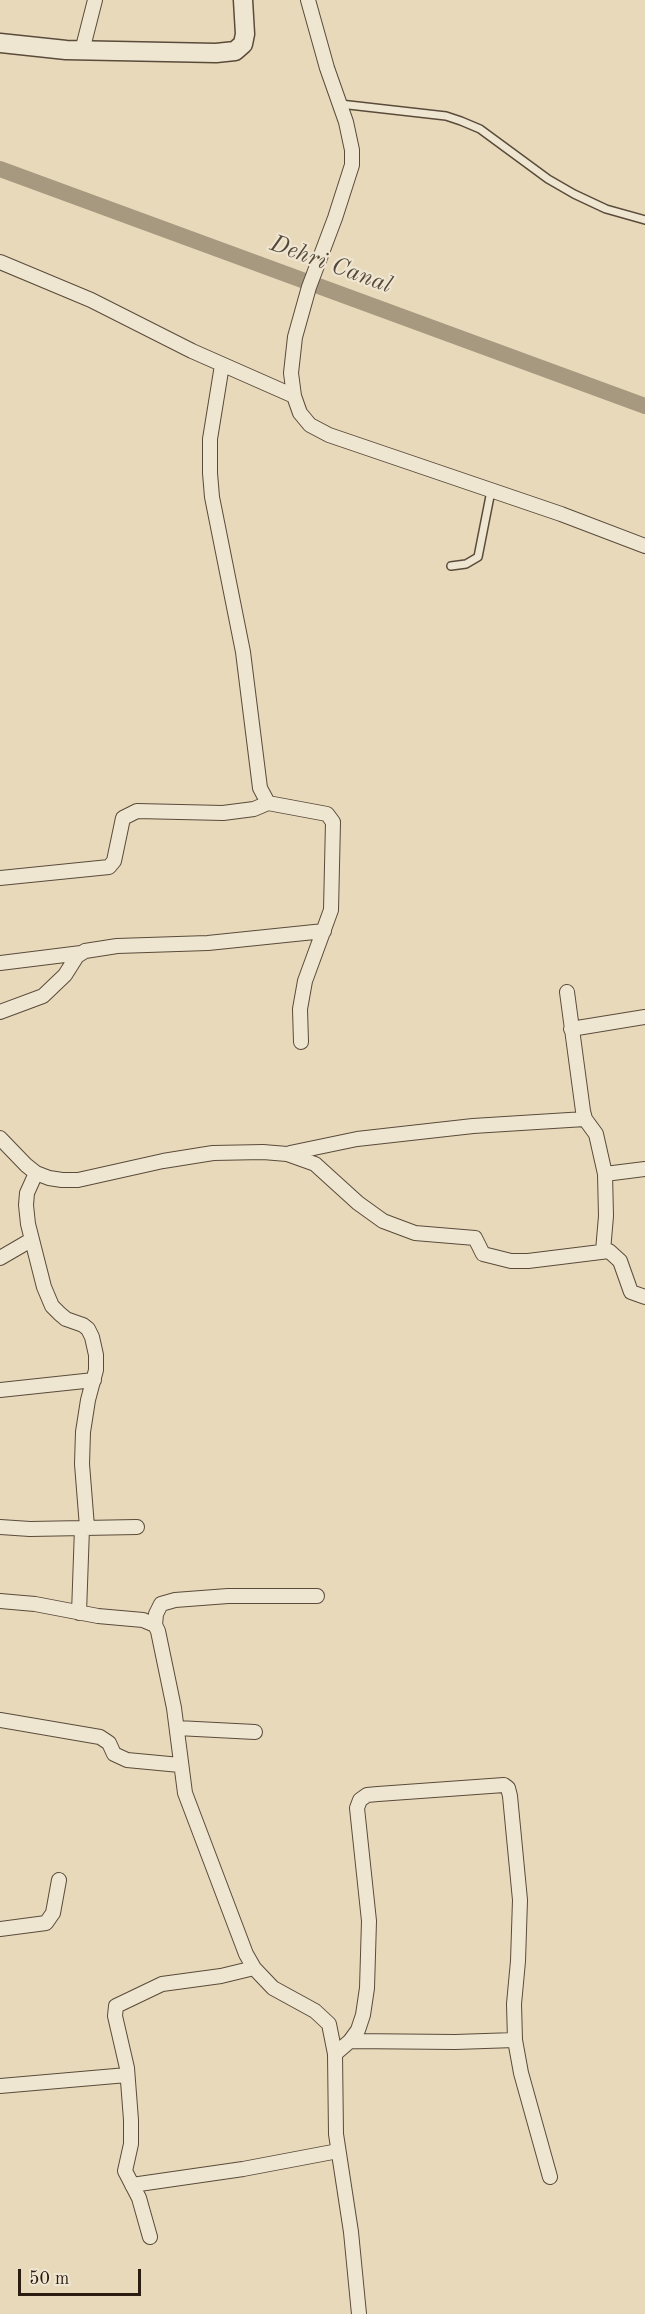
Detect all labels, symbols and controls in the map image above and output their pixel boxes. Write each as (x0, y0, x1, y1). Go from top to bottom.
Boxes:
water label: Dehri Canal (266, 230, 396, 300)
scale bar (21, 2257, 144, 2295)
text: 50 m (29, 2270, 69, 2288)

